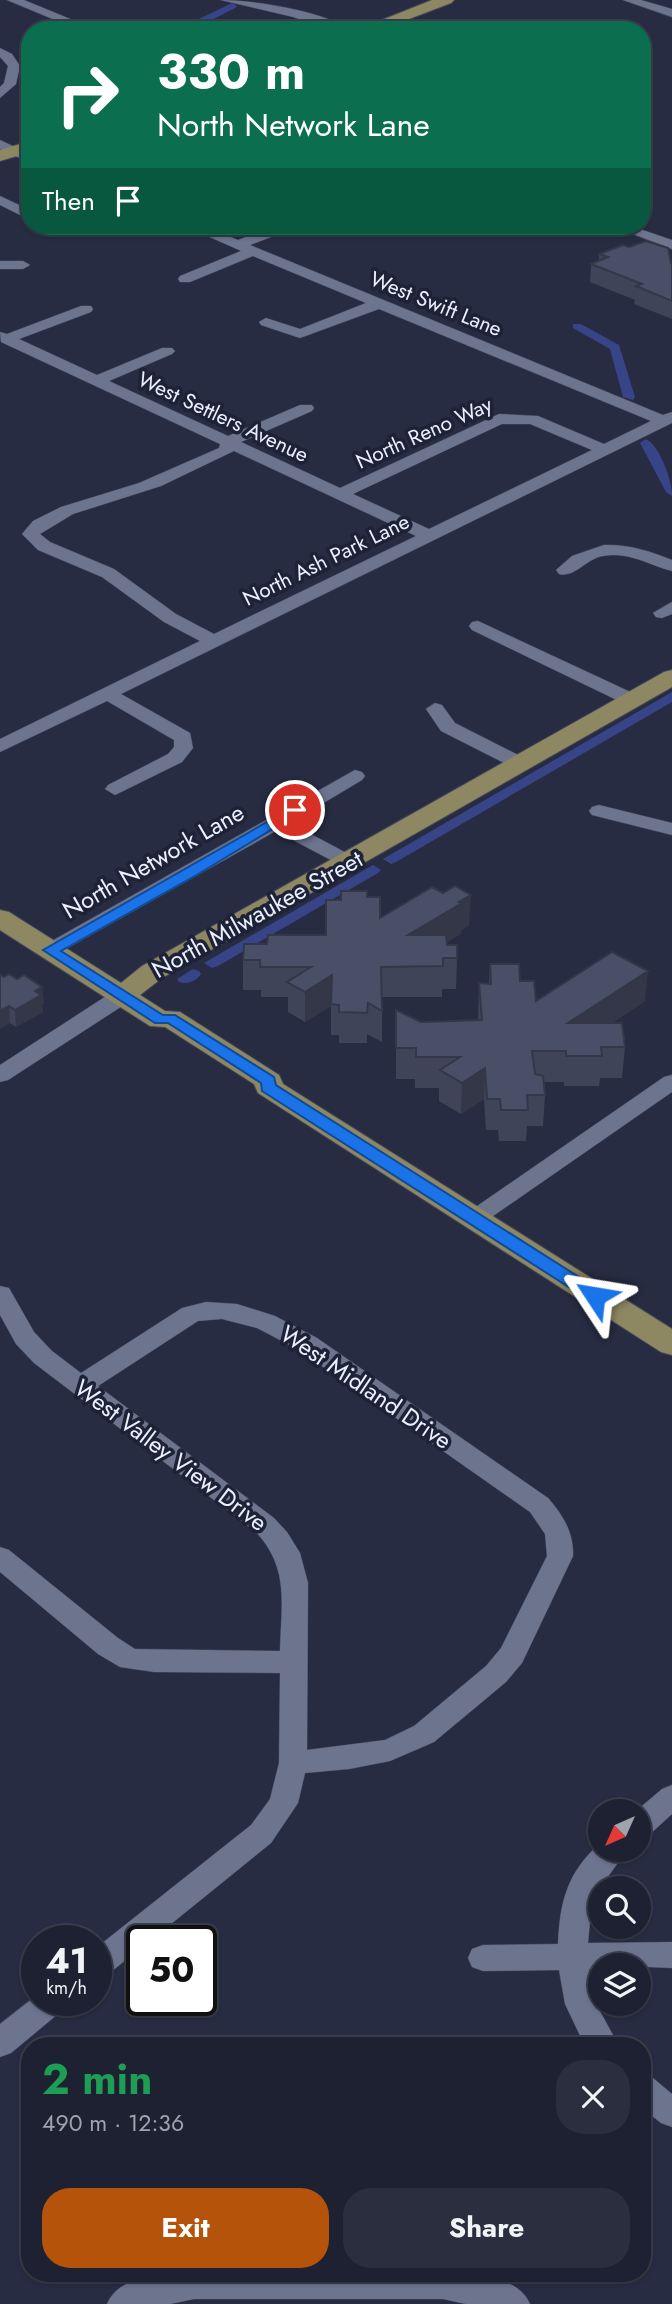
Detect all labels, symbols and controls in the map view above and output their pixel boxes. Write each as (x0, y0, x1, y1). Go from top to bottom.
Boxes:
text: 330 m (157, 37, 305, 107)
icon: right (42, 49, 133, 140)
text: North Network Lane (157, 102, 430, 148)
text: Then (42, 182, 95, 220)
icon: arrive (109, 182, 147, 220)
street label: West Swift Lane (366, 264, 507, 344)
street label: West Settlers Avenue (133, 364, 313, 470)
street label: North Reno Way (351, 389, 498, 477)
street label: North Ash Park Lane (238, 507, 415, 613)
pin (265, 780, 325, 840)
icon: arrive (276, 791, 314, 829)
street label: North Network Lane (56, 795, 250, 927)
street label: North Milwaukee Street (145, 841, 369, 987)
position arrow (558, 1259, 632, 1333)
street label: West Midland Drive (273, 1317, 459, 1457)
street label: West Valley View Drive (67, 1371, 275, 1539)
north arrow (588, 1799, 651, 1862)
map controls (588, 1799, 651, 2016)
button: search (588, 1876, 651, 1939)
speed limit sign: 50 (126, 1925, 217, 2016)
text: 41 (45, 1936, 88, 1986)
button: layers (588, 1953, 651, 2016)
text: km/h (46, 1975, 87, 2001)
text: 2 min (42, 2049, 152, 2110)
button: close (556, 2060, 630, 2134)
text: 490 m · 12:36 (42, 2106, 184, 2140)
button: Exit (42, 2188, 329, 2268)
button: Share (343, 2188, 630, 2268)

